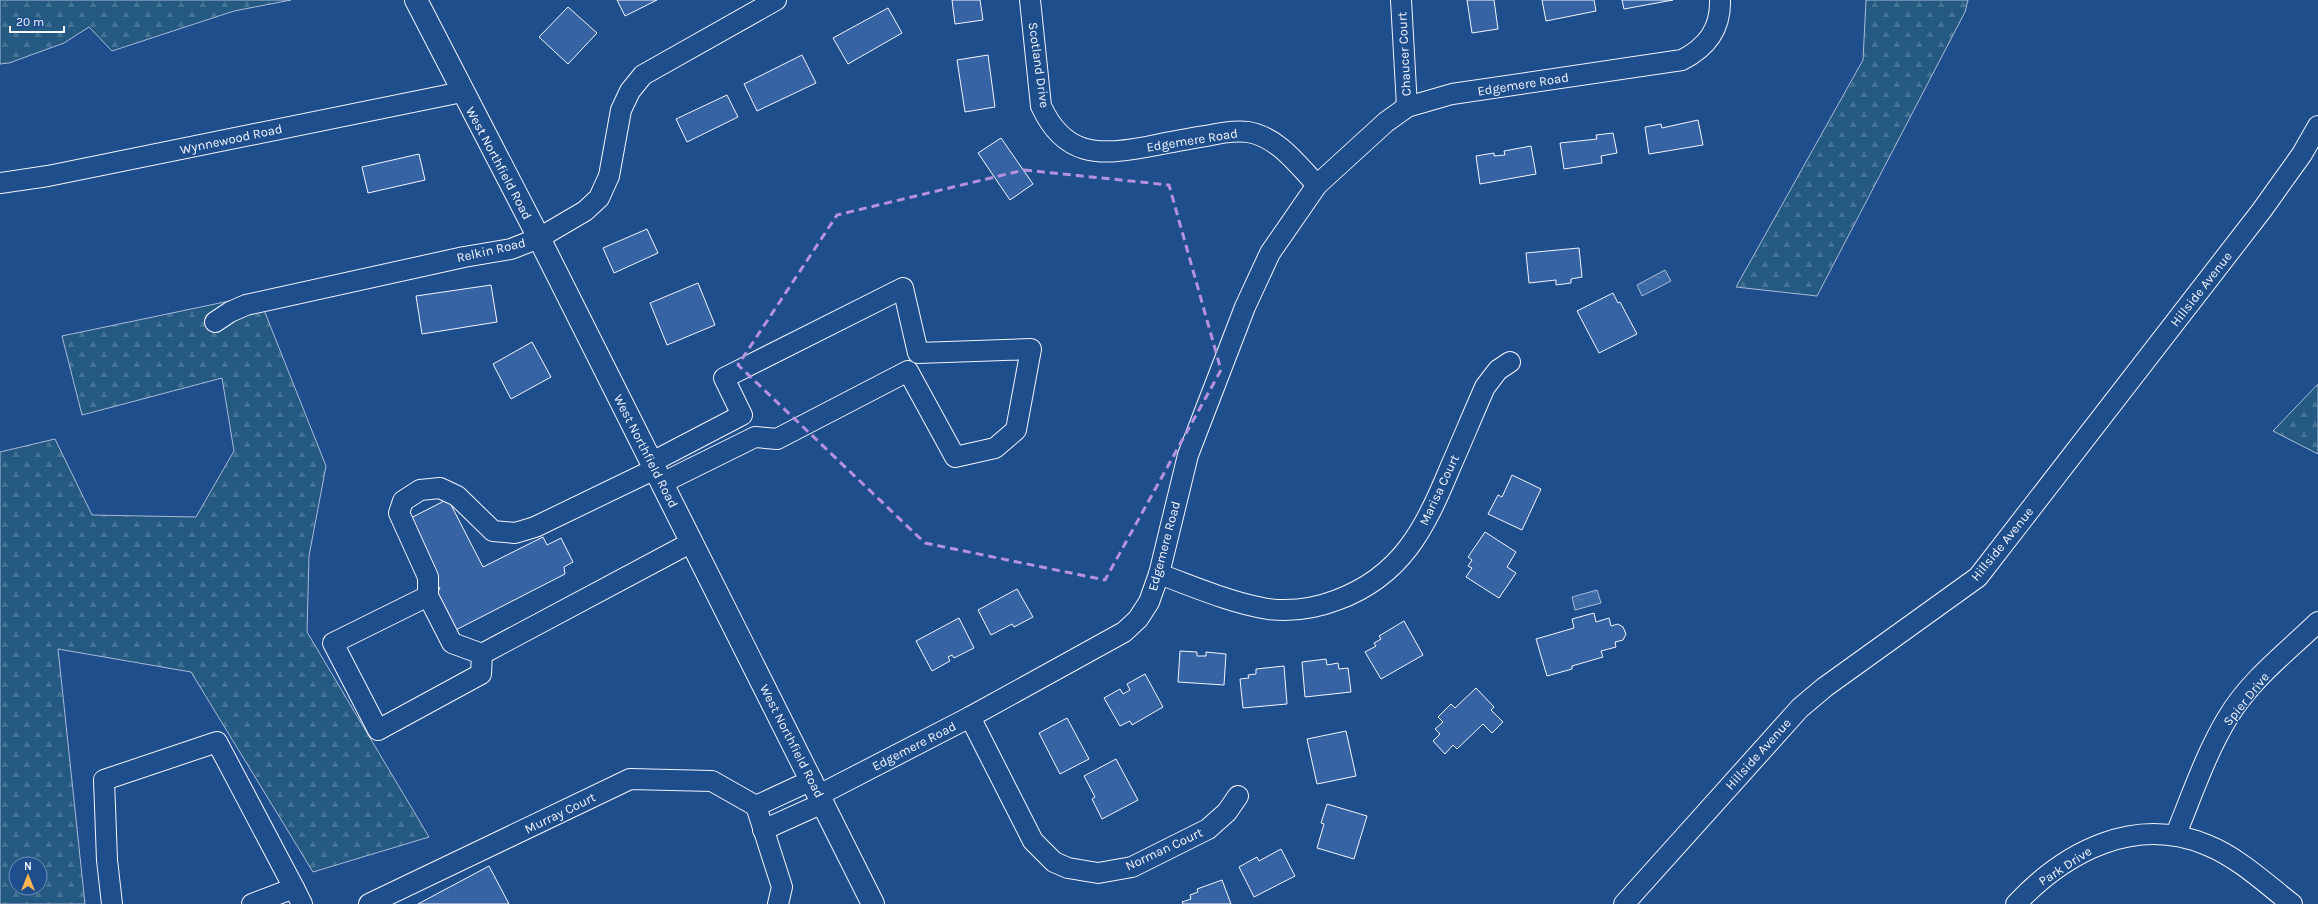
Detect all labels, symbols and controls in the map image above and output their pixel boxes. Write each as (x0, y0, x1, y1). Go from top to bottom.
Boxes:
scale bar (10, 8, 64, 34)
street label: Chaucer Court (1394, 11, 1414, 97)
text: 20 m (16, 15, 44, 29)
street label: Scotland Drive (1026, 21, 1052, 109)
street label: Edgemere Road (1476, 69, 1570, 99)
street label: West Northfield Road (463, 104, 535, 222)
street label: Wynnewood Road (178, 121, 284, 157)
street label: Edgemere Road (1145, 125, 1239, 155)
street label: Relkin Road (455, 235, 527, 265)
street label: Hillside Avenue (2167, 248, 2235, 329)
street label: West Northfield Road (611, 392, 681, 510)
street label: Marisa Court (1416, 452, 1462, 528)
street label: Edgemere Road (1145, 500, 1183, 592)
street label: Hillside Avenue (1968, 504, 2037, 584)
street label: Spier Drive (2220, 669, 2272, 729)
street label: West Northfield Road (757, 682, 827, 800)
street label: Hillside Avenue (1722, 715, 1794, 793)
street label: Edgemere Road (869, 718, 959, 774)
street label: Murray Court (522, 789, 598, 837)
street label: Norman Court (1123, 825, 1205, 873)
street label: Park Drive (2036, 843, 2094, 889)
north arrow (8, 856, 48, 896)
text: N (24, 860, 32, 873)

